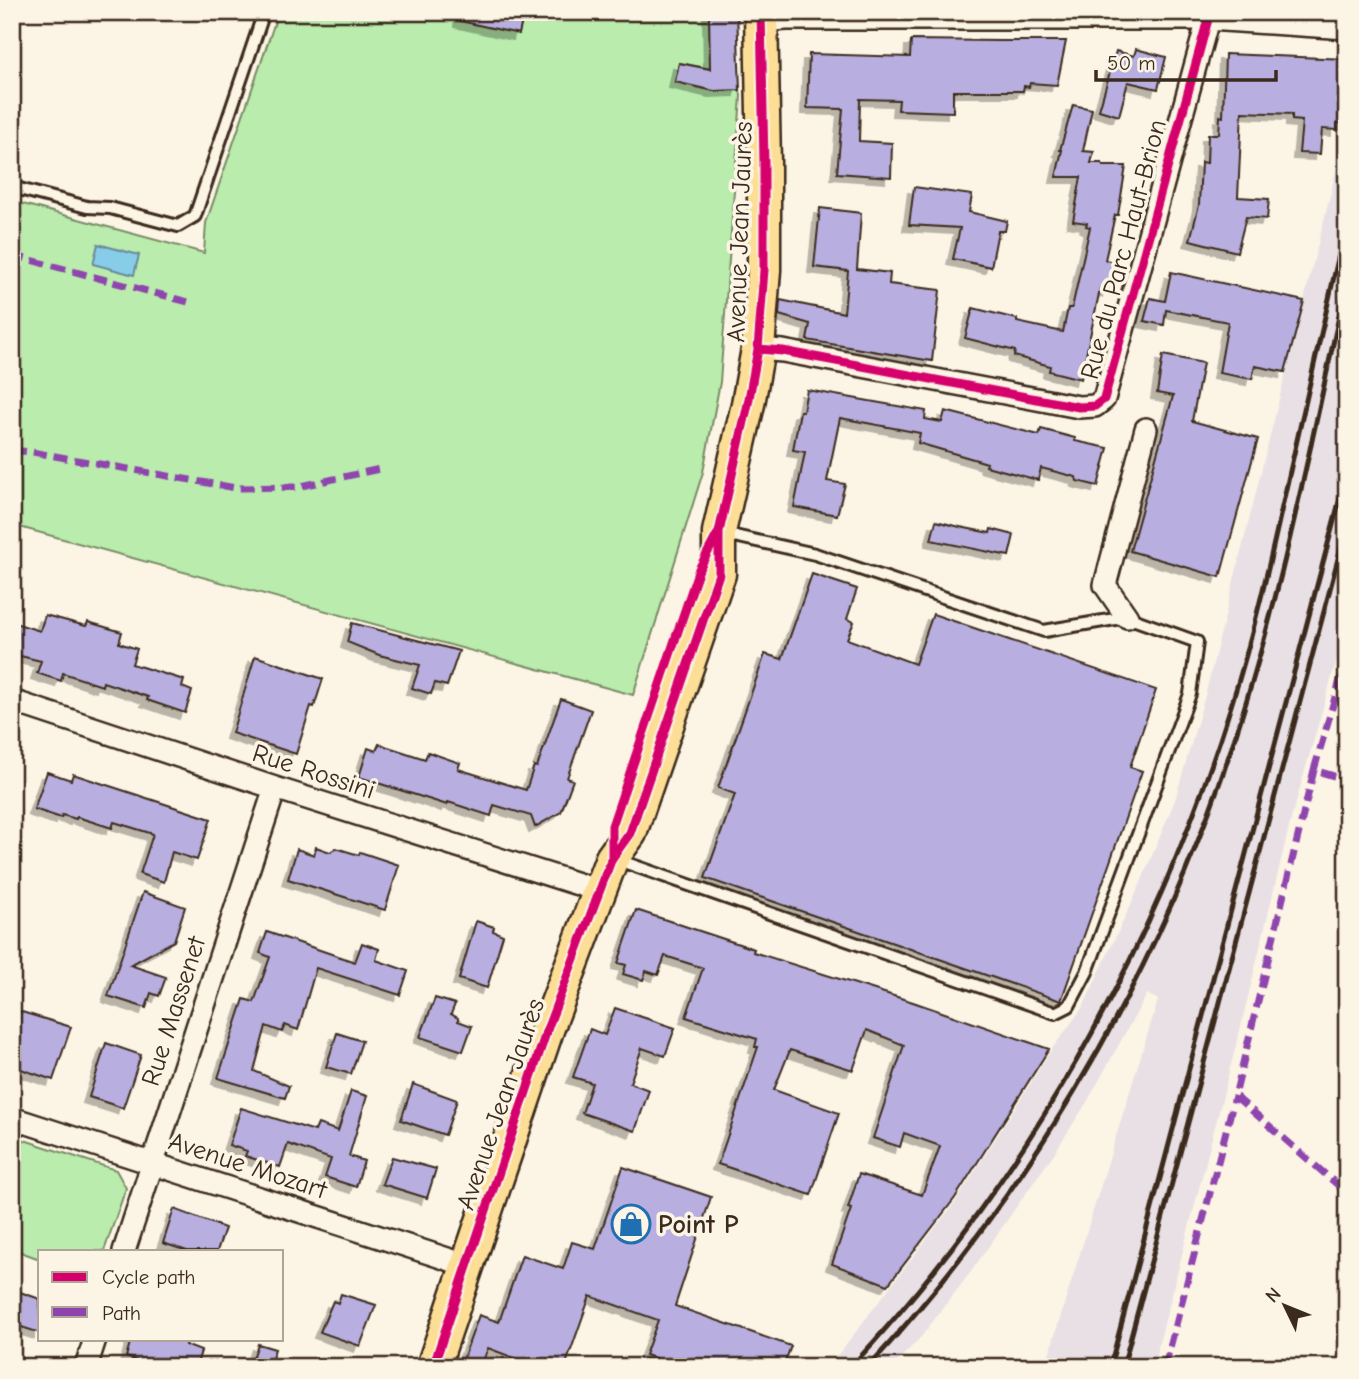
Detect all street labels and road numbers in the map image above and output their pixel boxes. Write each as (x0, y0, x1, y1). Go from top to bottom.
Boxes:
street label: Rue du Parc Haut-Brion (1075, 116, 1173, 382)
street label: Avenue Jean Jaurès (721, 121, 759, 343)
street label: Rue Rossini (249, 738, 379, 806)
street label: Rue Massenet (136, 931, 213, 1090)
street label: Avenue Jean Jaurès (451, 995, 551, 1214)
street label: Avenue Mozart (165, 1126, 332, 1206)

